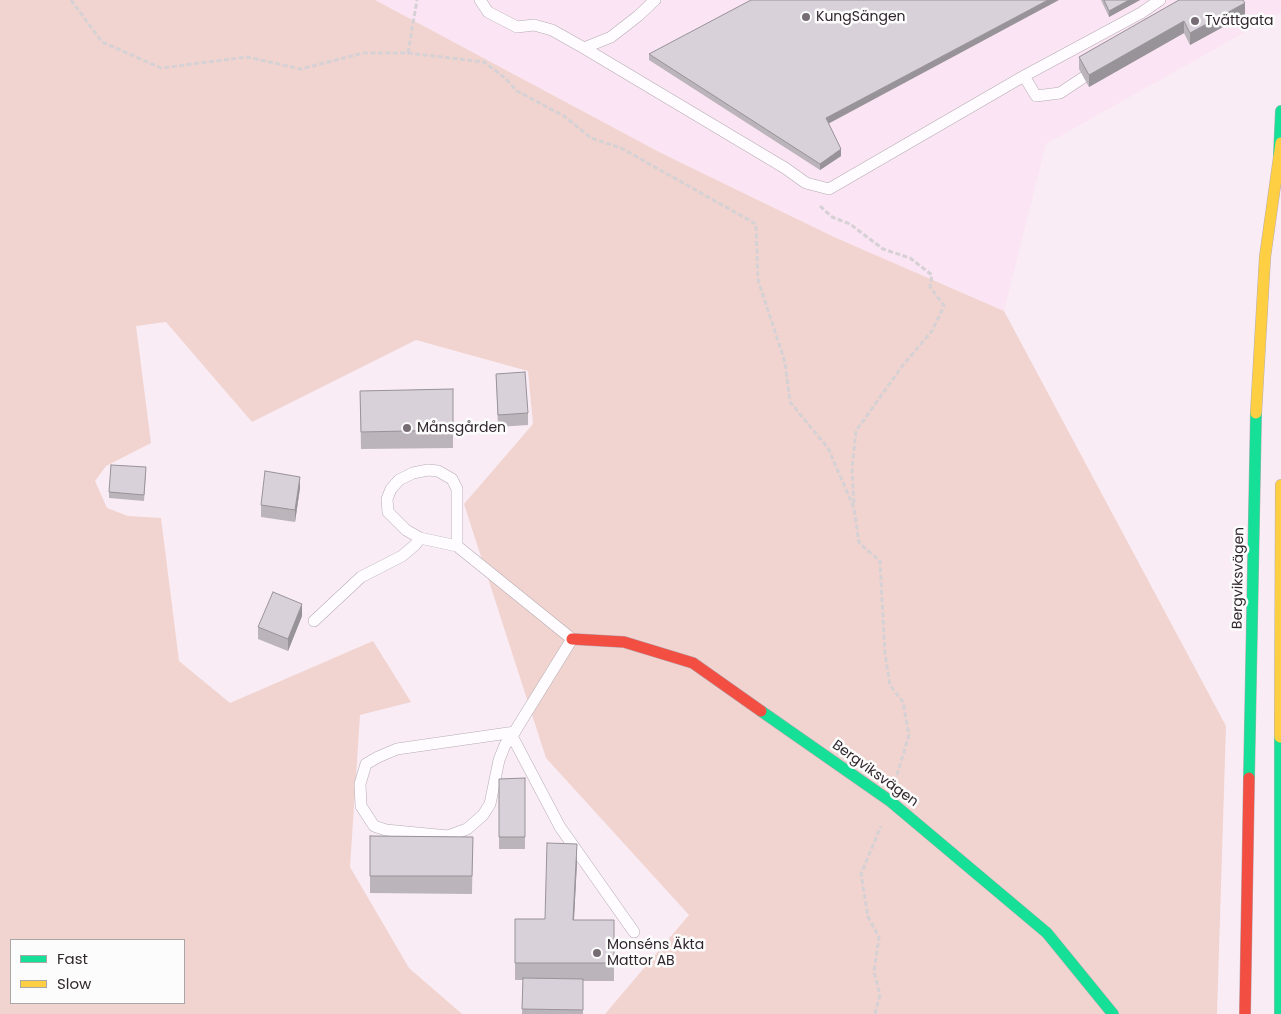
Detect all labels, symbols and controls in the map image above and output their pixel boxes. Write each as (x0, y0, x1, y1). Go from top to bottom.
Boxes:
place label: KungSängen (816, 9, 906, 25)
marker: KungSängen (800, 11, 812, 23)
place label: Tvättgata (1205, 13, 1274, 29)
marker: Tvättgata (1189, 15, 1201, 27)
place label: Månsgården (417, 420, 506, 436)
marker: Månsgården (401, 422, 413, 434)
street label: Bergviksvägen (1230, 527, 1248, 629)
street label: Bergviksvägen (829, 737, 921, 811)
place label: Monséns Äkta Mattor AB (607, 937, 704, 970)
legend (10, 939, 185, 1004)
marker: Monséns Äkta Mattor AB (591, 947, 603, 959)
text: Fast (57, 948, 88, 969)
text: Slow (57, 973, 91, 994)

